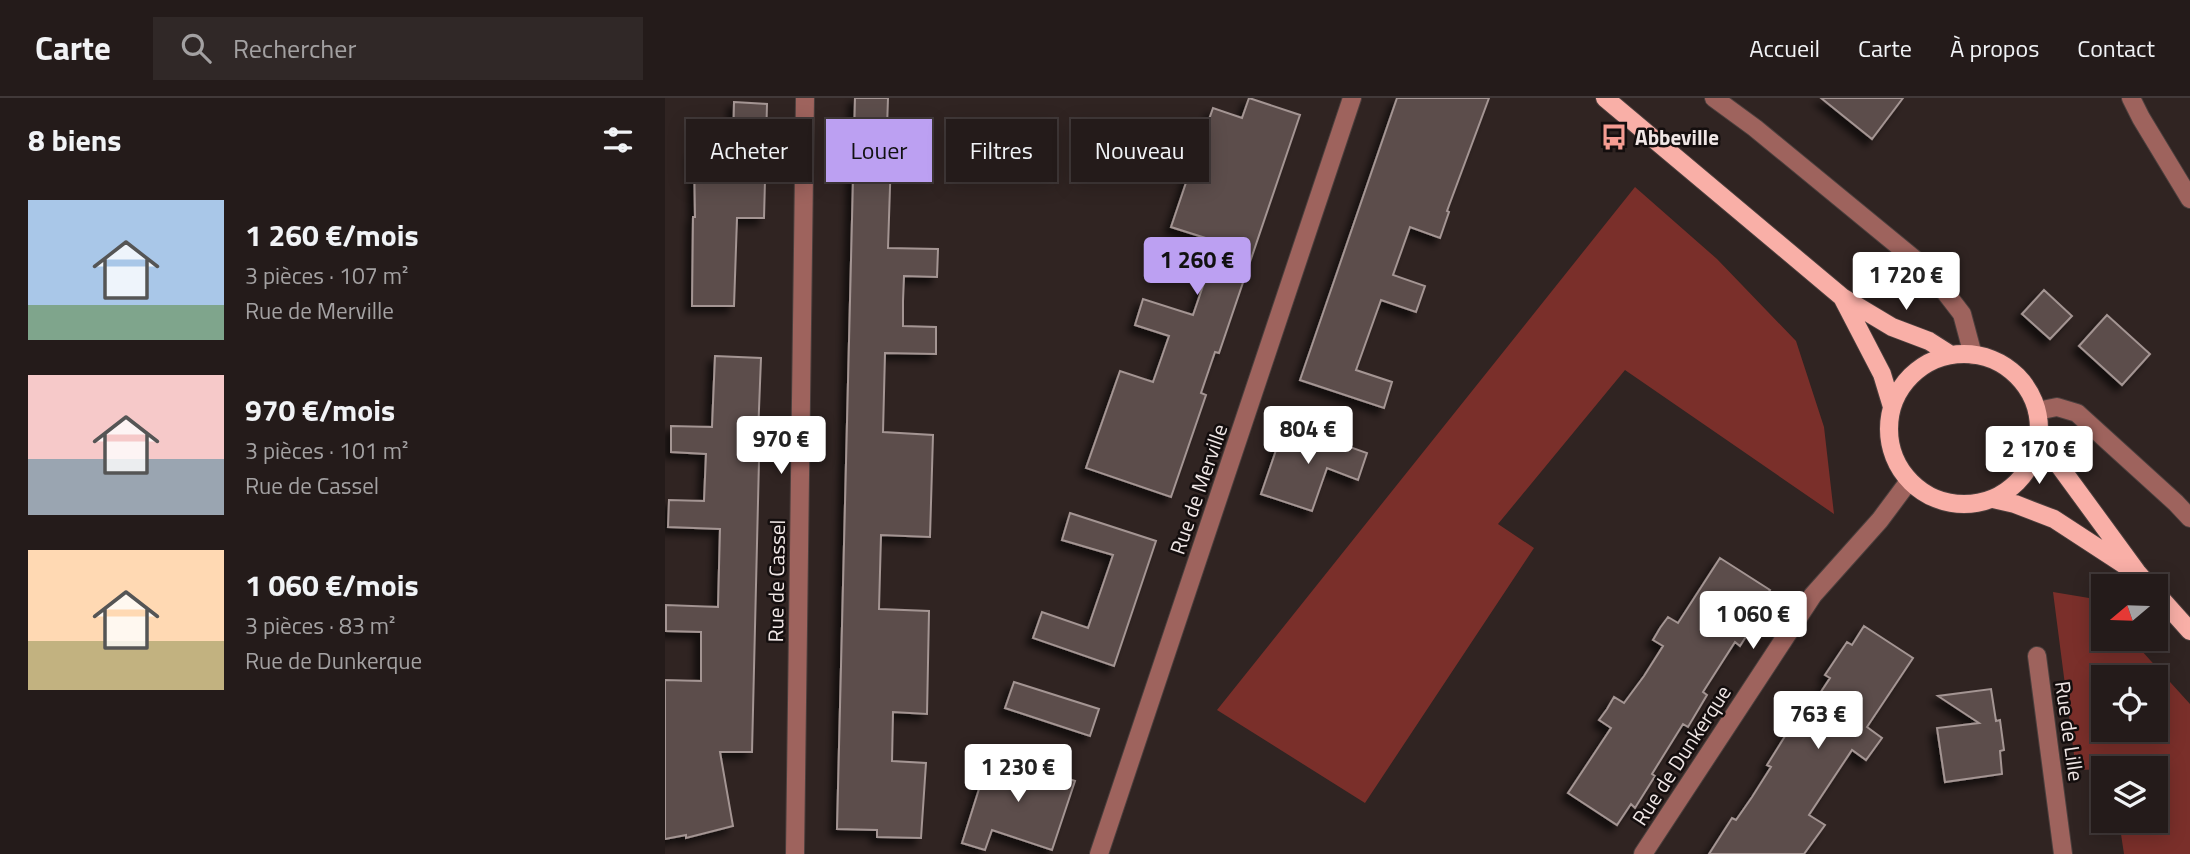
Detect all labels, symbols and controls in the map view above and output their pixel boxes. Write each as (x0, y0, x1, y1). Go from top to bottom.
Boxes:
search box (153, 17, 643, 80)
text: Carte (35, 23, 111, 73)
icon: search (177, 29, 215, 67)
text: Rechercher (233, 29, 356, 68)
text: Accueil (1749, 30, 1820, 66)
text: Carte (1858, 30, 1912, 66)
text: À propos (1950, 30, 2039, 66)
text: Contact (2077, 30, 2155, 66)
text: 8 biens (28, 117, 122, 163)
chip: Acheter (686, 119, 812, 182)
chip: Louer (826, 119, 932, 182)
chip: Filtres (946, 119, 1057, 182)
chip: Nouveau (1071, 119, 1209, 182)
icon: filters (599, 121, 637, 159)
place label: Abbeville (1635, 121, 1719, 153)
bus stop icon: Abbeville (1599, 122, 1629, 152)
text: 1 260 €/mois (245, 212, 419, 258)
icon: home (84, 228, 168, 312)
pin: 1 260 € (1132, 238, 1262, 297)
text: 1 260 € (1160, 242, 1234, 277)
pin: 1 720 € (1841, 252, 1971, 312)
text: 1 720 € (1869, 257, 1943, 292)
text: 3 pièces · 107 m² (245, 258, 408, 293)
text: Rue de Merville (245, 293, 394, 328)
text: 970 €/mois (245, 387, 395, 433)
icon: home (84, 403, 168, 487)
pin: 804 € (1259, 406, 1357, 466)
text: 804 € (1280, 411, 1336, 446)
pin: 970 € (732, 416, 830, 476)
street label: Rue de Merville (1161, 419, 1235, 559)
text: 970 € (753, 421, 809, 456)
pin: 2 170 € (1974, 426, 2104, 486)
text: 2 170 € (2002, 431, 2076, 466)
text: 3 pièces · 101 m² (245, 433, 408, 468)
text: Rue de Cassel (245, 468, 379, 503)
street label: Rue de Cassel (759, 519, 793, 643)
text: 1 060 €/mois (245, 562, 419, 608)
north arrow (2091, 574, 2168, 651)
map controls (2091, 574, 2168, 833)
icon: home (84, 578, 168, 662)
pin: 1 060 € (1688, 592, 1818, 651)
text: 1 060 € (1716, 596, 1790, 631)
text: 3 pièces · 83 m² (245, 608, 396, 643)
text: Rue de Dunkerque (245, 643, 422, 678)
button: locate (2091, 665, 2168, 742)
street label: Rue de Dunkerque (1624, 678, 1738, 832)
street label: Rue de Lille (2047, 679, 2093, 783)
pin: 763 € (1769, 692, 1867, 751)
text: 763 € (1790, 696, 1846, 731)
pin: 1 230 € (953, 744, 1083, 804)
text: 1 230 € (981, 749, 1055, 784)
button: layers (2091, 756, 2168, 833)

